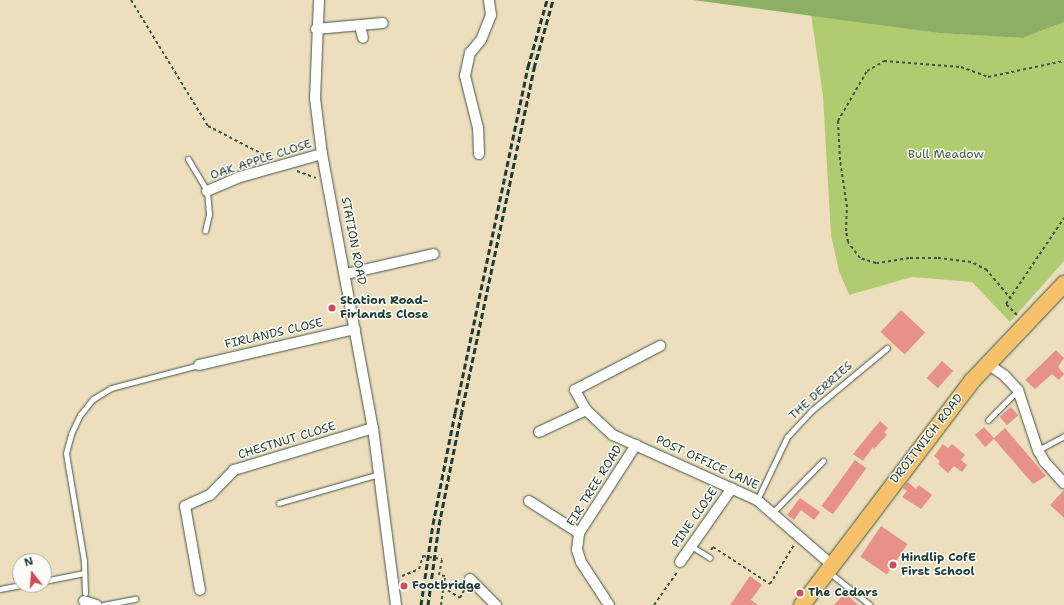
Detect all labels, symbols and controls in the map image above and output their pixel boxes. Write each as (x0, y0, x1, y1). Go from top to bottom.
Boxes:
street label: OAK APPLE CLOSE (209, 137, 313, 183)
park label: Bull Meadow (908, 148, 984, 162)
street label: STATION ROAD (337, 196, 369, 286)
place label: Station Road- Firlands Close (340, 294, 429, 322)
marker: Station Road- Firlands Close (327, 303, 337, 313)
street label: FIRLANDS CLOSE (223, 316, 325, 352)
street label: THE DERRIES (786, 359, 856, 423)
street label: DROITWICH ROAD (888, 391, 966, 487)
street label: CHESTNUT CLOSE (236, 419, 338, 463)
street label: POST OFFICE LANE (653, 433, 761, 493)
street label: FIR TREE ROAD (564, 443, 626, 529)
street label: PINE CLOSE (669, 485, 721, 551)
place label: Hindlip CofE First School (901, 551, 976, 579)
north arrow (12, 553, 52, 593)
text: N (22, 554, 35, 570)
marker: Hindlip CofE First School (888, 560, 898, 570)
place label: Footbridge (412, 579, 481, 593)
marker: Footbridge (399, 581, 409, 591)
place label: The Cedars (808, 586, 878, 600)
marker: The Cedars (795, 588, 805, 598)

